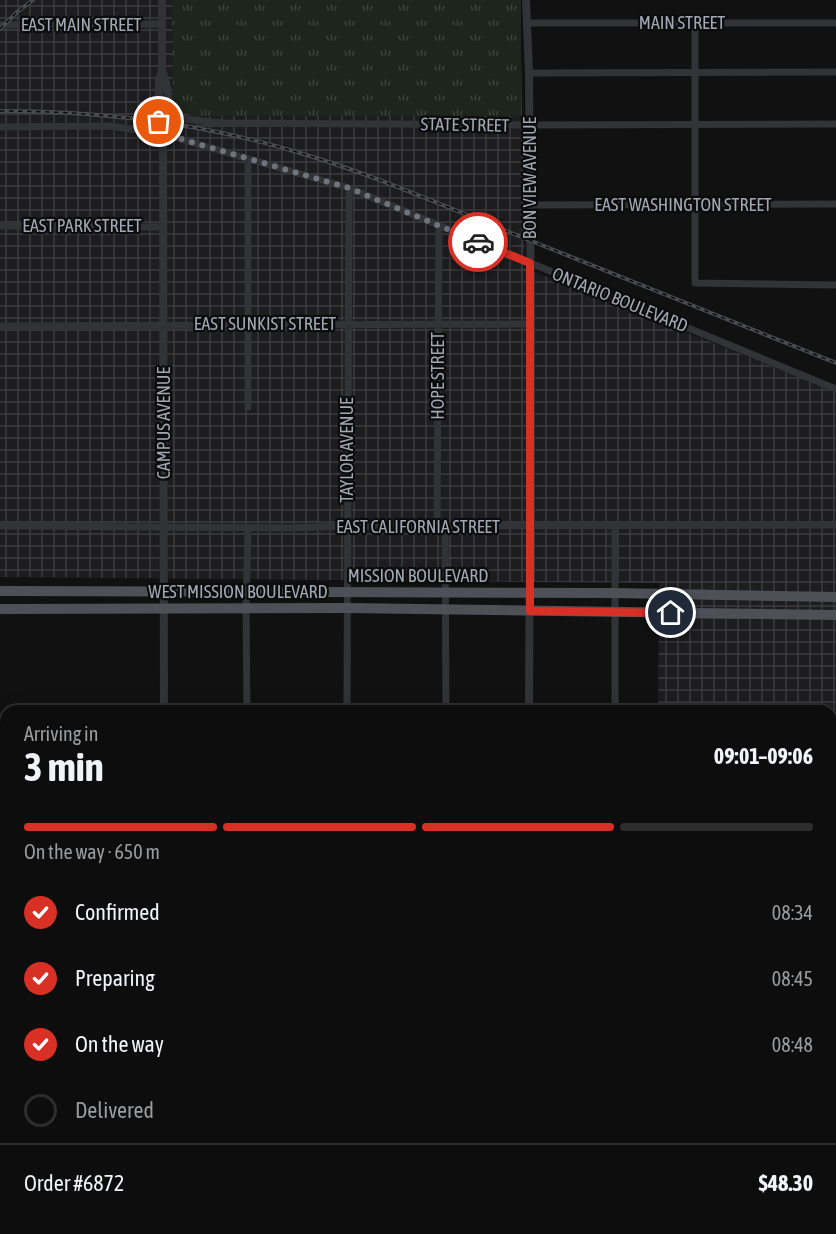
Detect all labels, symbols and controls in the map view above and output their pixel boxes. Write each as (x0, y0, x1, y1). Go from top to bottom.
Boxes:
street label: MAIN STREET (639, 12, 725, 33)
street label: EAST MAIN STREET (21, 14, 141, 35)
pin (133, 96, 184, 147)
icon: bag (142, 105, 175, 138)
street label: STATE STREET (421, 113, 510, 136)
street label: BON VIEW AVENUE (519, 116, 540, 239)
street label: EAST WASHINGTON STREET (594, 194, 772, 215)
courier (448, 212, 508, 272)
street label: EAST PARK STREET (22, 215, 142, 236)
icon: car (462, 226, 495, 259)
street label: ONTARIO BOULEVARD (549, 263, 691, 336)
street label: EAST SUNKIST STREET (194, 313, 336, 334)
street label: HOPE STREET (427, 332, 448, 420)
street label: CAMPUS AVENUE (153, 367, 174, 479)
street label: TAYLOR AVENUE (336, 397, 357, 503)
street label: EAST CALIFORNIA STREET (336, 516, 500, 537)
street label: MISSION BOULEVARD (348, 565, 488, 586)
street label: WEST MISSION BOULEVARD (148, 581, 328, 602)
pin (645, 587, 696, 638)
icon: home (654, 596, 687, 629)
text: Arriving in (24, 722, 98, 745)
text: 09:01–09:06 (714, 743, 813, 769)
text: 3 min (24, 745, 104, 789)
text: On the way · 650 m (24, 840, 160, 863)
icon: check (24, 896, 57, 929)
text: Confirmed (75, 899, 160, 925)
text: 08:34 (772, 901, 813, 924)
icon: check (24, 962, 57, 995)
text: Preparing (75, 965, 155, 991)
text: 08:45 (772, 967, 813, 990)
icon: check (24, 1028, 57, 1061)
text: On the way (75, 1031, 164, 1057)
text: 08:48 (772, 1033, 813, 1056)
text: Delivered (75, 1097, 154, 1123)
text: Order #6872 (24, 1170, 124, 1196)
text: $48.30 (758, 1170, 813, 1196)

